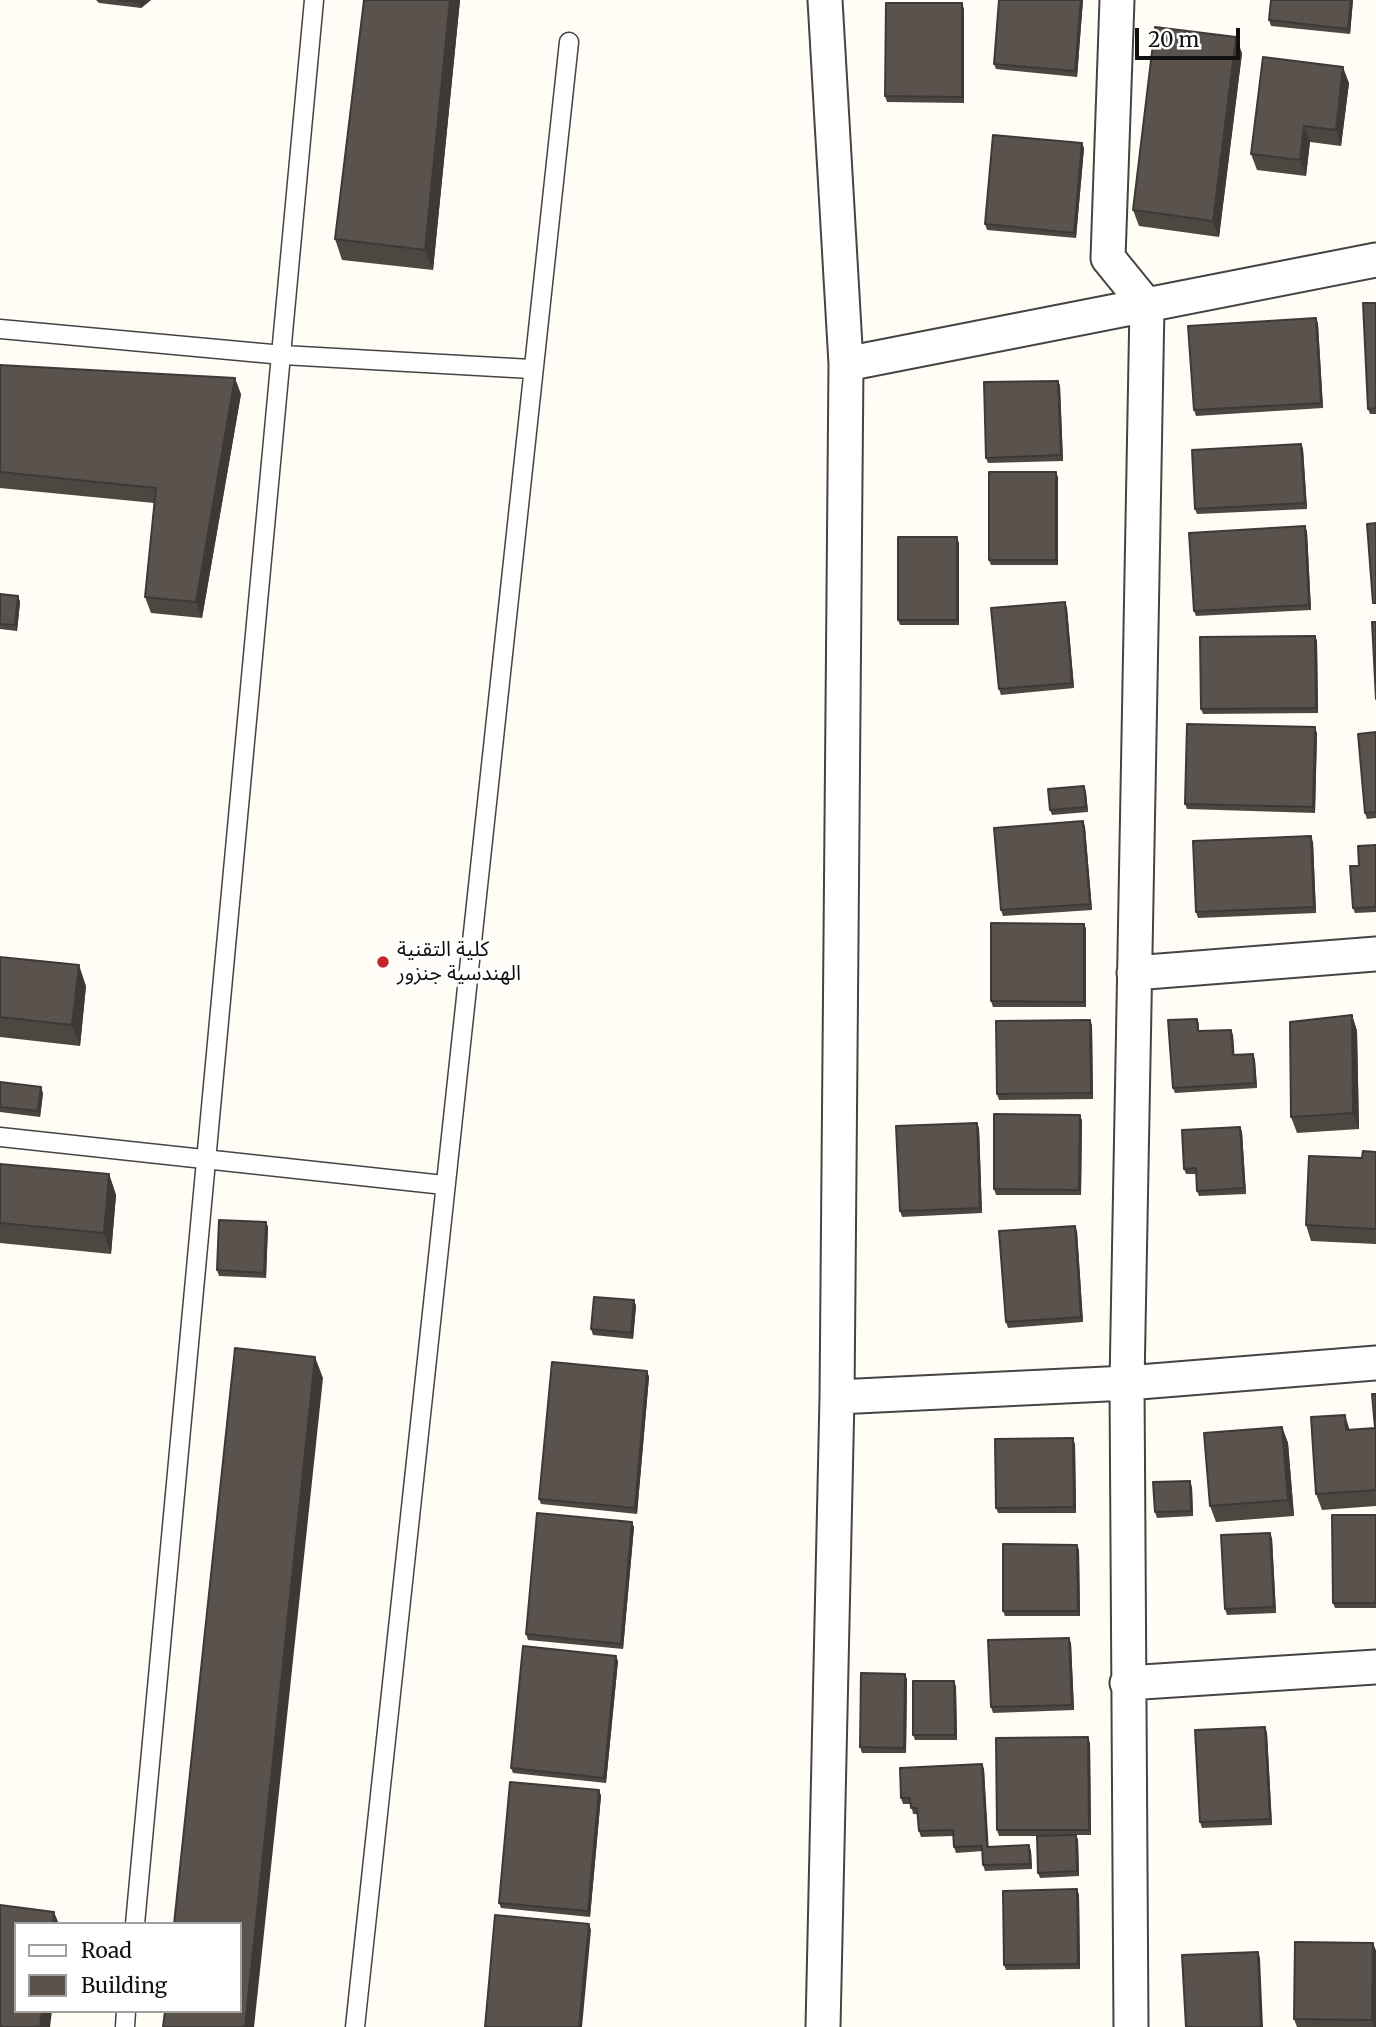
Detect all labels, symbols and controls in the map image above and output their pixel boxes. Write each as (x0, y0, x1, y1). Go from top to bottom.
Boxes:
scale bar (1138, 14, 1243, 58)
text: 20 m (1148, 26, 1199, 53)
place label: كلية التقنية الهندسية جنزور (397, 937, 521, 987)
marker: كلية التقنية الهندسية جنزور (375, 954, 391, 970)
legend (14, 1922, 242, 2013)
text: Road (81, 1937, 132, 1964)
text: Building (81, 1972, 167, 1999)

